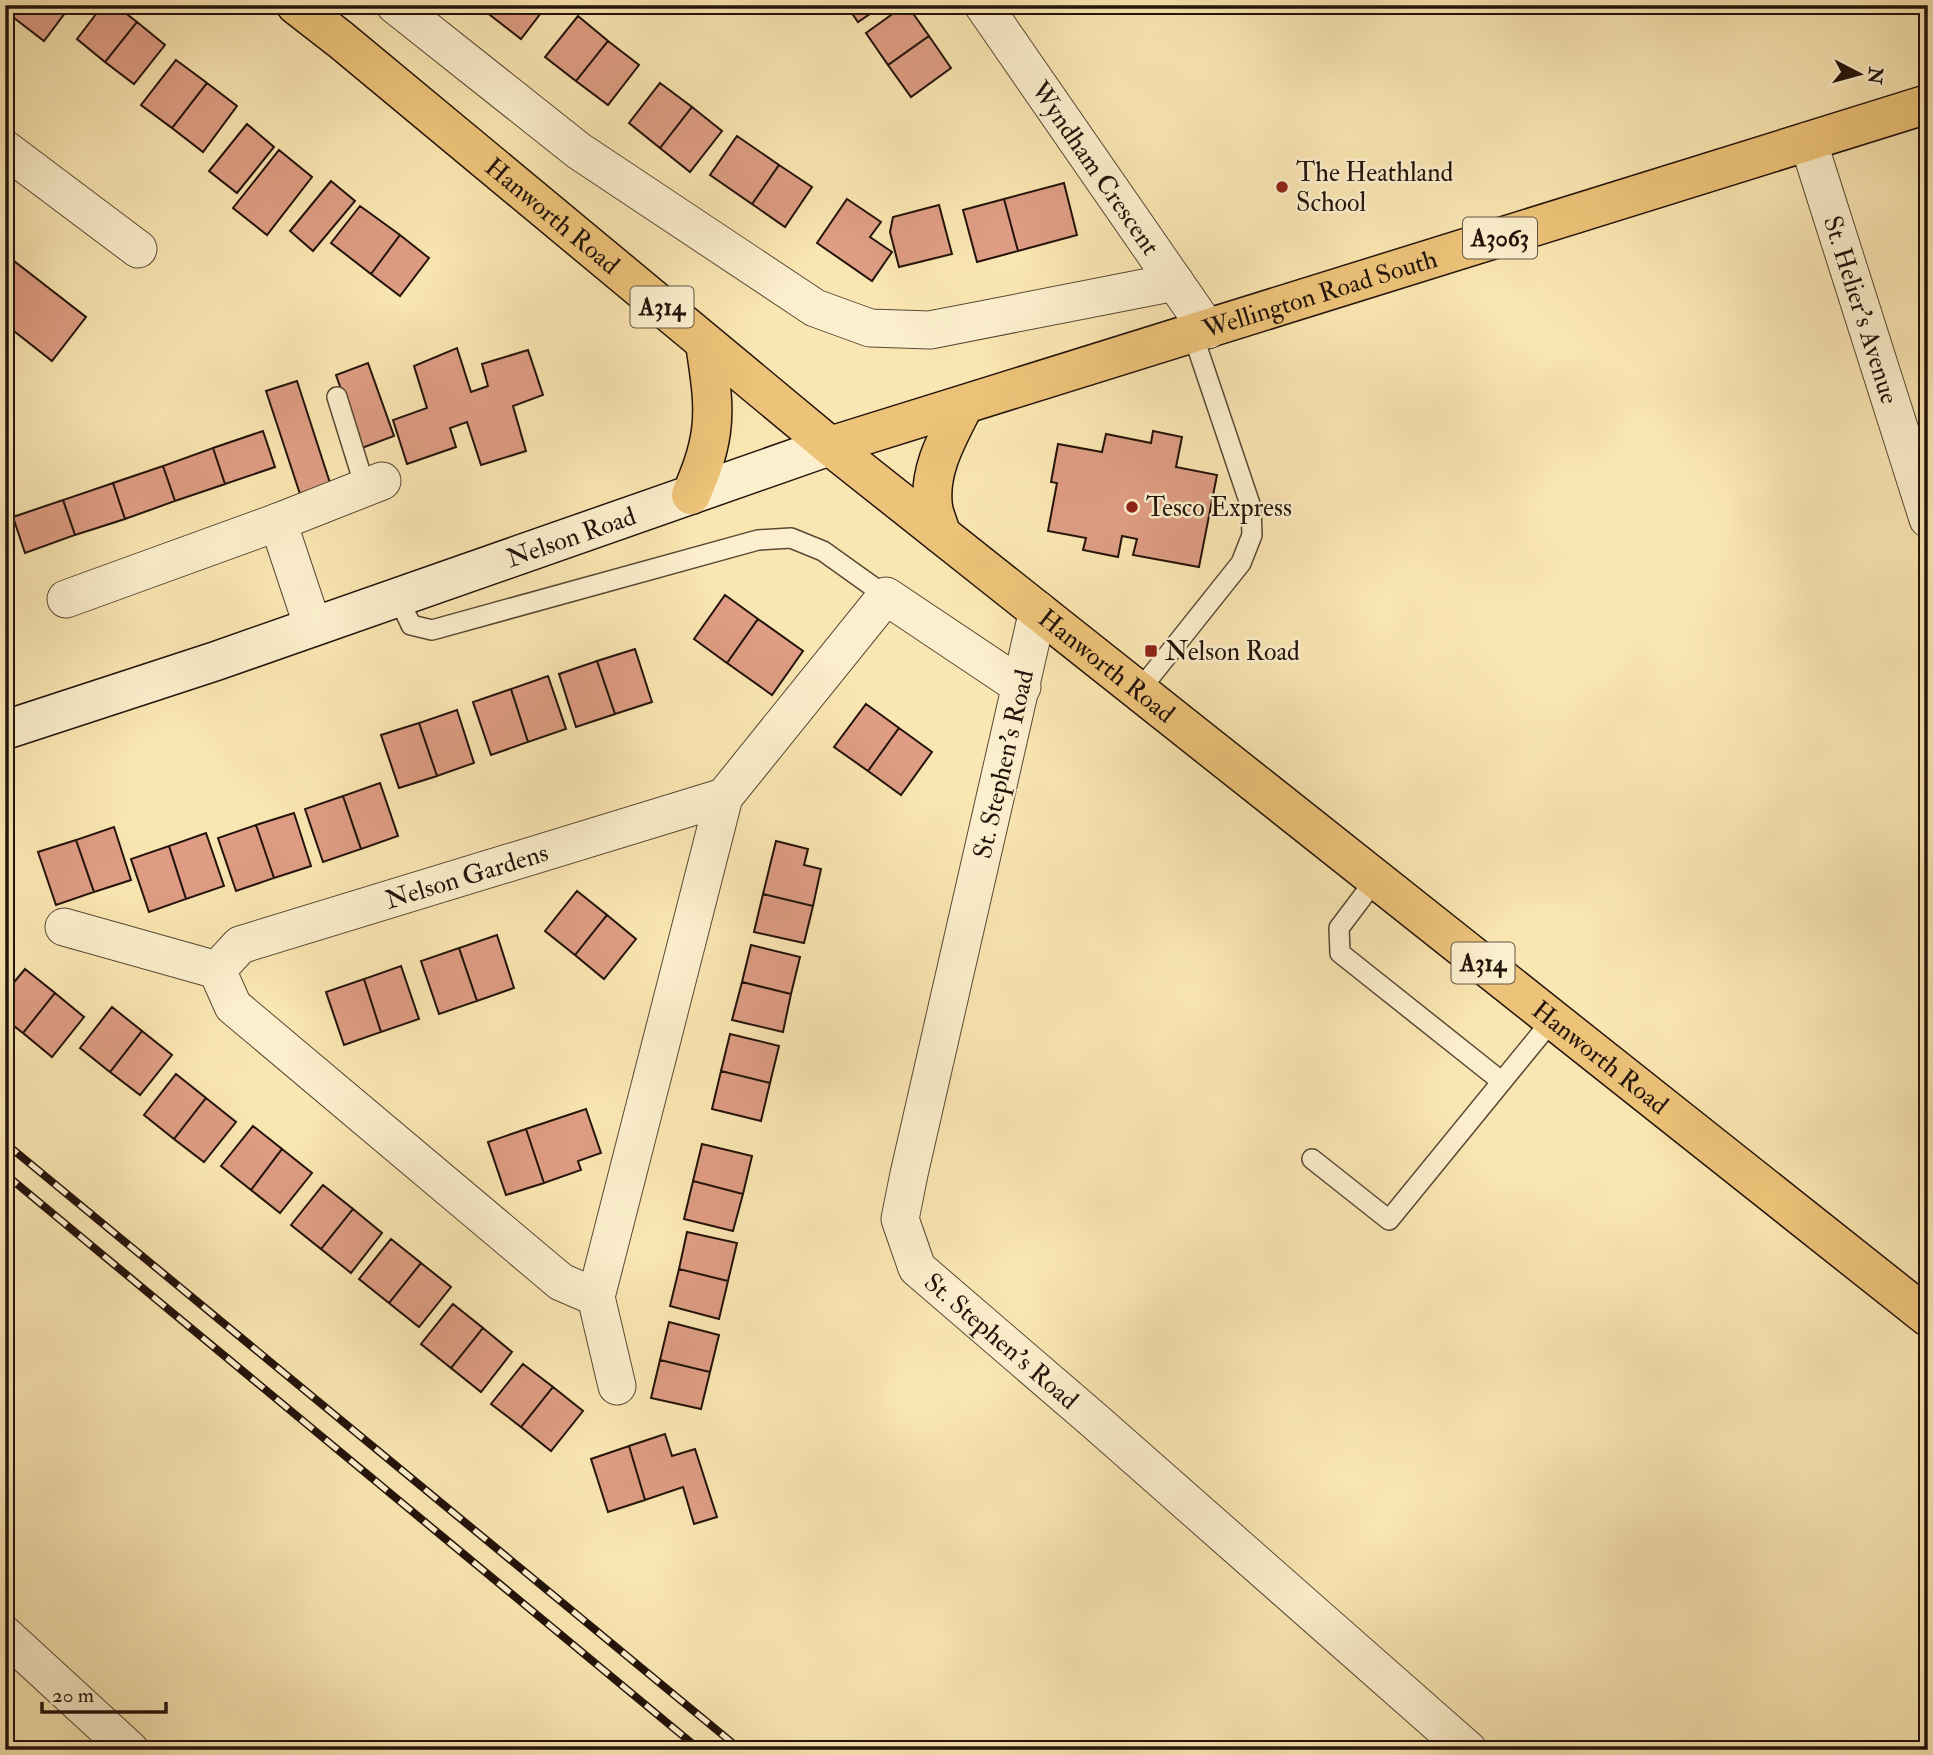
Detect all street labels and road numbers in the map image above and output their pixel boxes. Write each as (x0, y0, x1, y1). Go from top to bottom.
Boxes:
street label: Wyndham Crescent (1023, 74, 1166, 261)
street label: Hanworth Road (478, 151, 626, 282)
street label: St. Helier's Avenue (1816, 212, 1905, 408)
road number: A3063 (1463, 218, 1537, 258)
street label: Wellington Road South (1198, 243, 1441, 346)
road number: A314 (630, 286, 694, 328)
street label: Nelson Road (502, 500, 640, 575)
street label: Hanworth Road (1032, 603, 1181, 730)
street label: St. Stephen's Road (967, 666, 1042, 862)
street label: Nelson Gardens (381, 837, 552, 917)
road number: A314 (1452, 943, 1514, 984)
street label: Hanworth Road (1525, 994, 1675, 1122)
street label: St. Stephen's Road (917, 1266, 1085, 1417)

